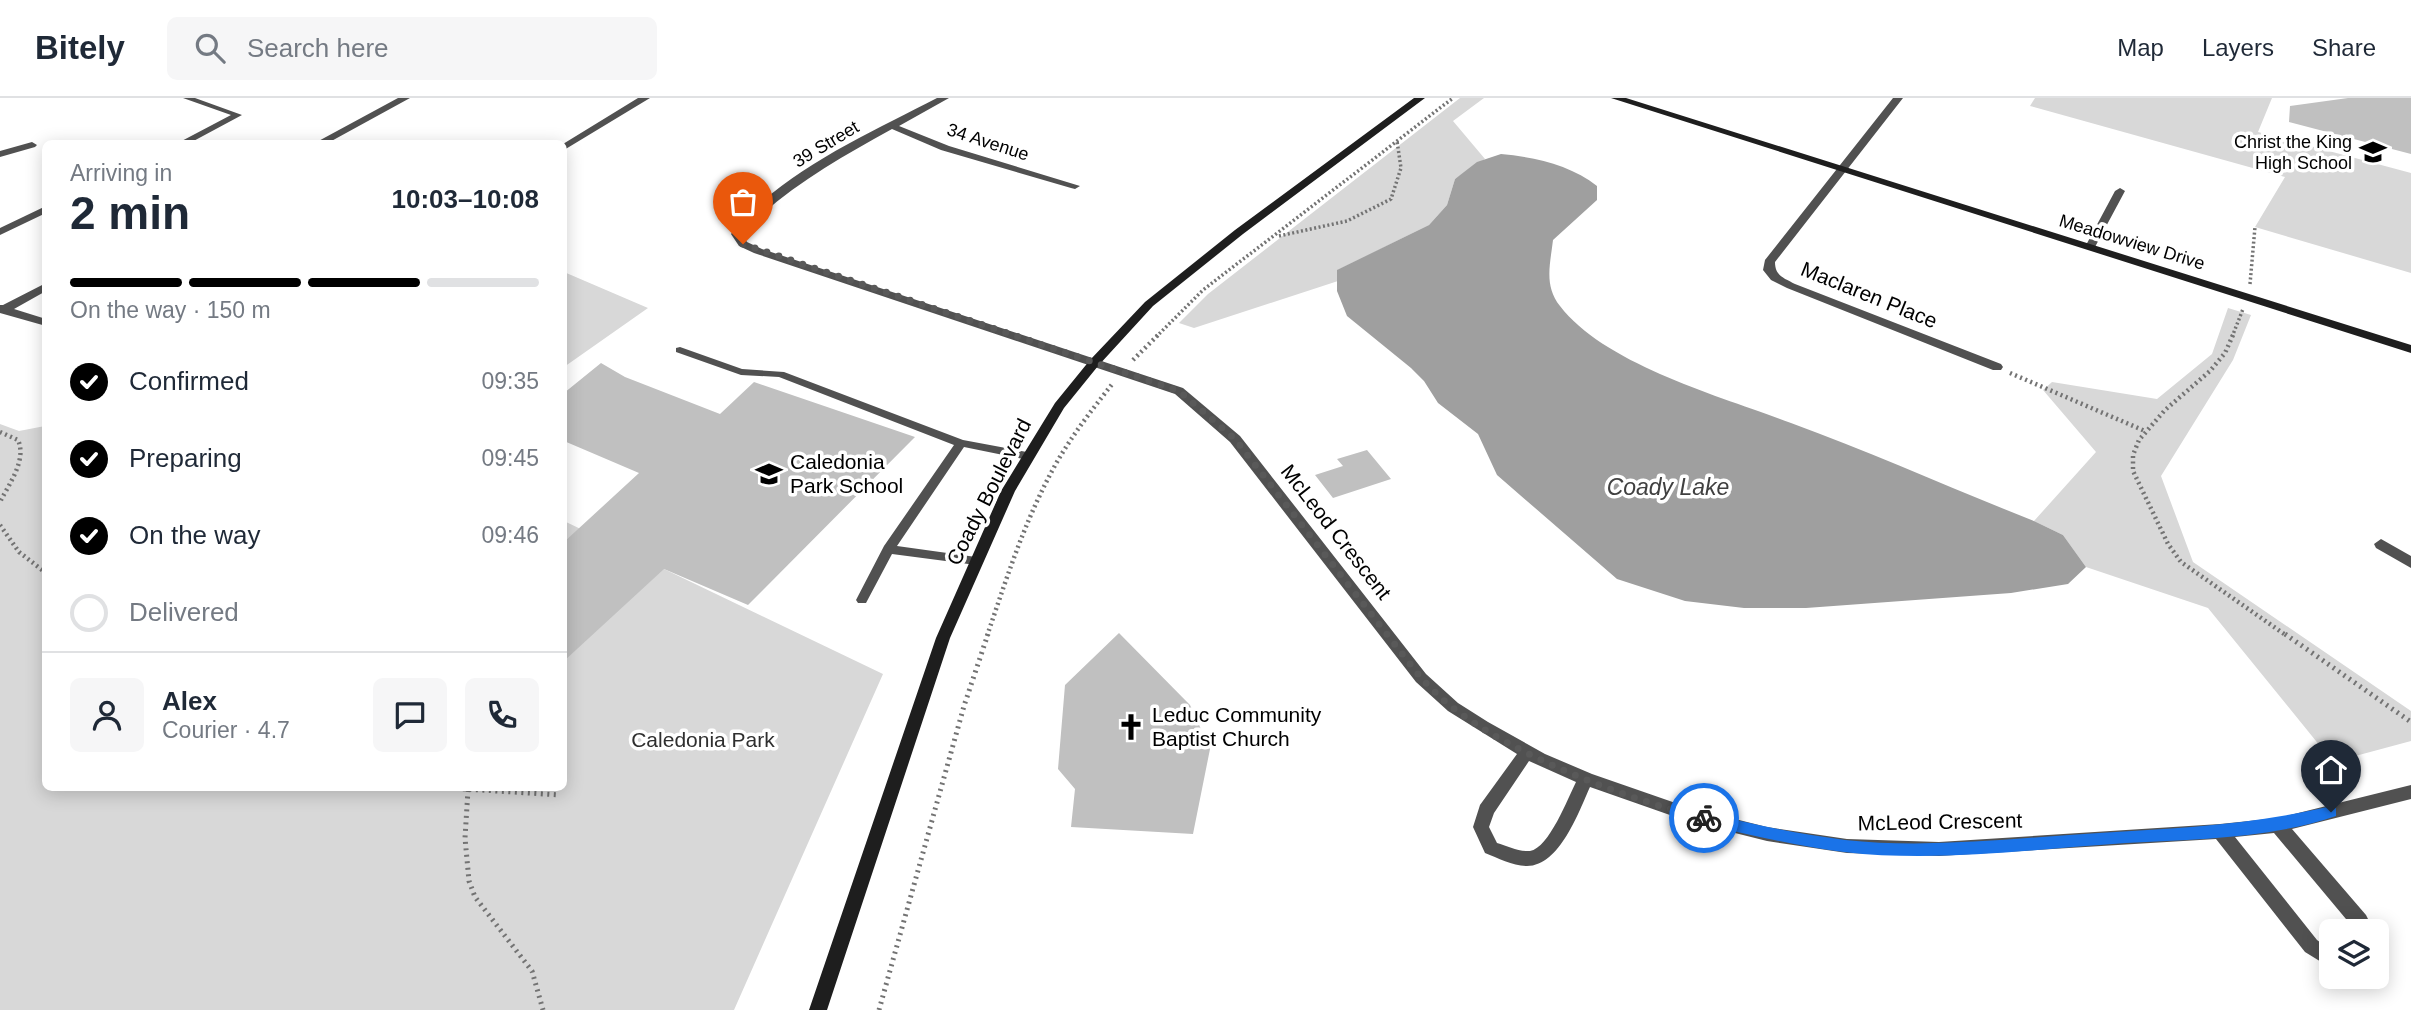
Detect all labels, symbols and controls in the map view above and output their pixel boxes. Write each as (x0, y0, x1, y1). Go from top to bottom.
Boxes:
search box (167, 17, 657, 80)
text: Bitely (35, 29, 125, 66)
icon: search (191, 29, 229, 67)
text: Search here (247, 33, 389, 63)
text: Map (2117, 34, 2164, 61)
text: Layers (2202, 34, 2274, 61)
text: Share (2312, 34, 2376, 61)
street label: 39 Street (790, 117, 862, 171)
street label: 34 Avenue (945, 119, 1031, 165)
place label: Christ the King High School (2234, 132, 2352, 173)
school or university icon: Christ the King High School (2358, 137, 2388, 167)
text: Arriving in (70, 160, 172, 186)
pin (713, 172, 773, 244)
icon: bag (724, 183, 762, 221)
text: 10:03–10:08 (392, 184, 539, 214)
text: 2 min (70, 187, 190, 239)
street label: Meadowview Drive (2057, 210, 2207, 274)
street label: Maclaren Place (1798, 257, 1941, 332)
text: On the way · 150 m (70, 297, 271, 323)
icon: check (70, 363, 108, 401)
text: Confirmed (129, 366, 249, 396)
text: 09:35 (481, 368, 539, 394)
street label: Coady Boulevard (942, 415, 1035, 569)
icon: check (70, 440, 108, 478)
text: Preparing (129, 443, 242, 473)
text: 09:45 (481, 445, 539, 471)
place label: Caledonia Park School (790, 450, 903, 497)
school or university icon: Caledonia Park School (754, 459, 784, 489)
street label: McLeod Crescent (1277, 460, 1396, 604)
water label: Coady Lake (1607, 474, 1729, 500)
icon: check (70, 517, 108, 555)
text: On the way (129, 520, 261, 550)
text: 09:46 (481, 522, 539, 548)
text: Delivered (129, 597, 239, 627)
button: person (70, 678, 144, 752)
button: chat (373, 678, 447, 752)
button: phone (465, 678, 539, 752)
text: Alex (162, 686, 217, 716)
place label: Leduc Community Baptist Church (1152, 703, 1322, 750)
church icon: Leduc Community Baptist Church (1116, 712, 1146, 742)
text: Courier · 4.7 (162, 717, 290, 743)
park label: Caledonia Park (631, 728, 775, 751)
pin (2301, 740, 2361, 812)
icon: home (2312, 751, 2350, 789)
courier (1669, 783, 1739, 853)
icon: bike (1685, 799, 1723, 837)
street label: McLeod Crescent (1858, 809, 2023, 834)
map controls (2319, 919, 2389, 989)
button: layers (2319, 919, 2389, 989)

